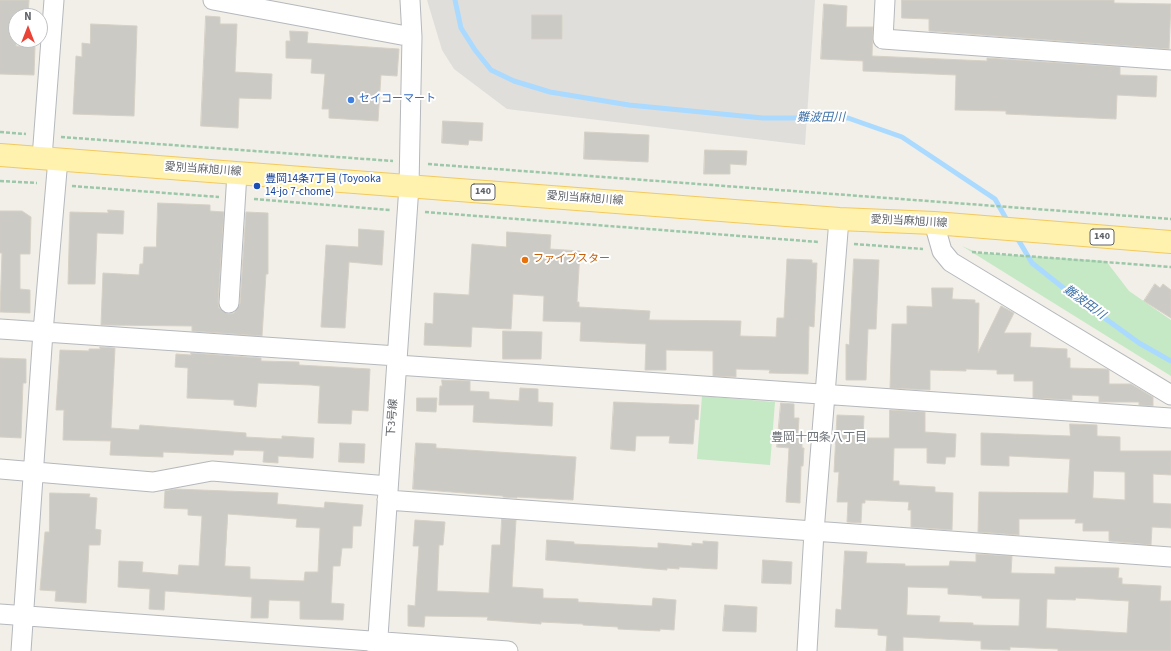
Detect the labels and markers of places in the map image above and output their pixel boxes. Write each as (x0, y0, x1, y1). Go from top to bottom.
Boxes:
place label: セイコーマート (359, 93, 436, 107)
marker: セイコーマート (346, 95, 356, 105)
place label: 豊岡14条7丁目 (Toyooka 14-jo 7-chome) (265, 173, 381, 199)
marker: 豊岡14条7丁目 (Toyooka 14-jo 7-chome) (252, 181, 262, 191)
place label: ファイブスター (533, 253, 610, 267)
marker: ファイブスター (520, 255, 530, 265)

